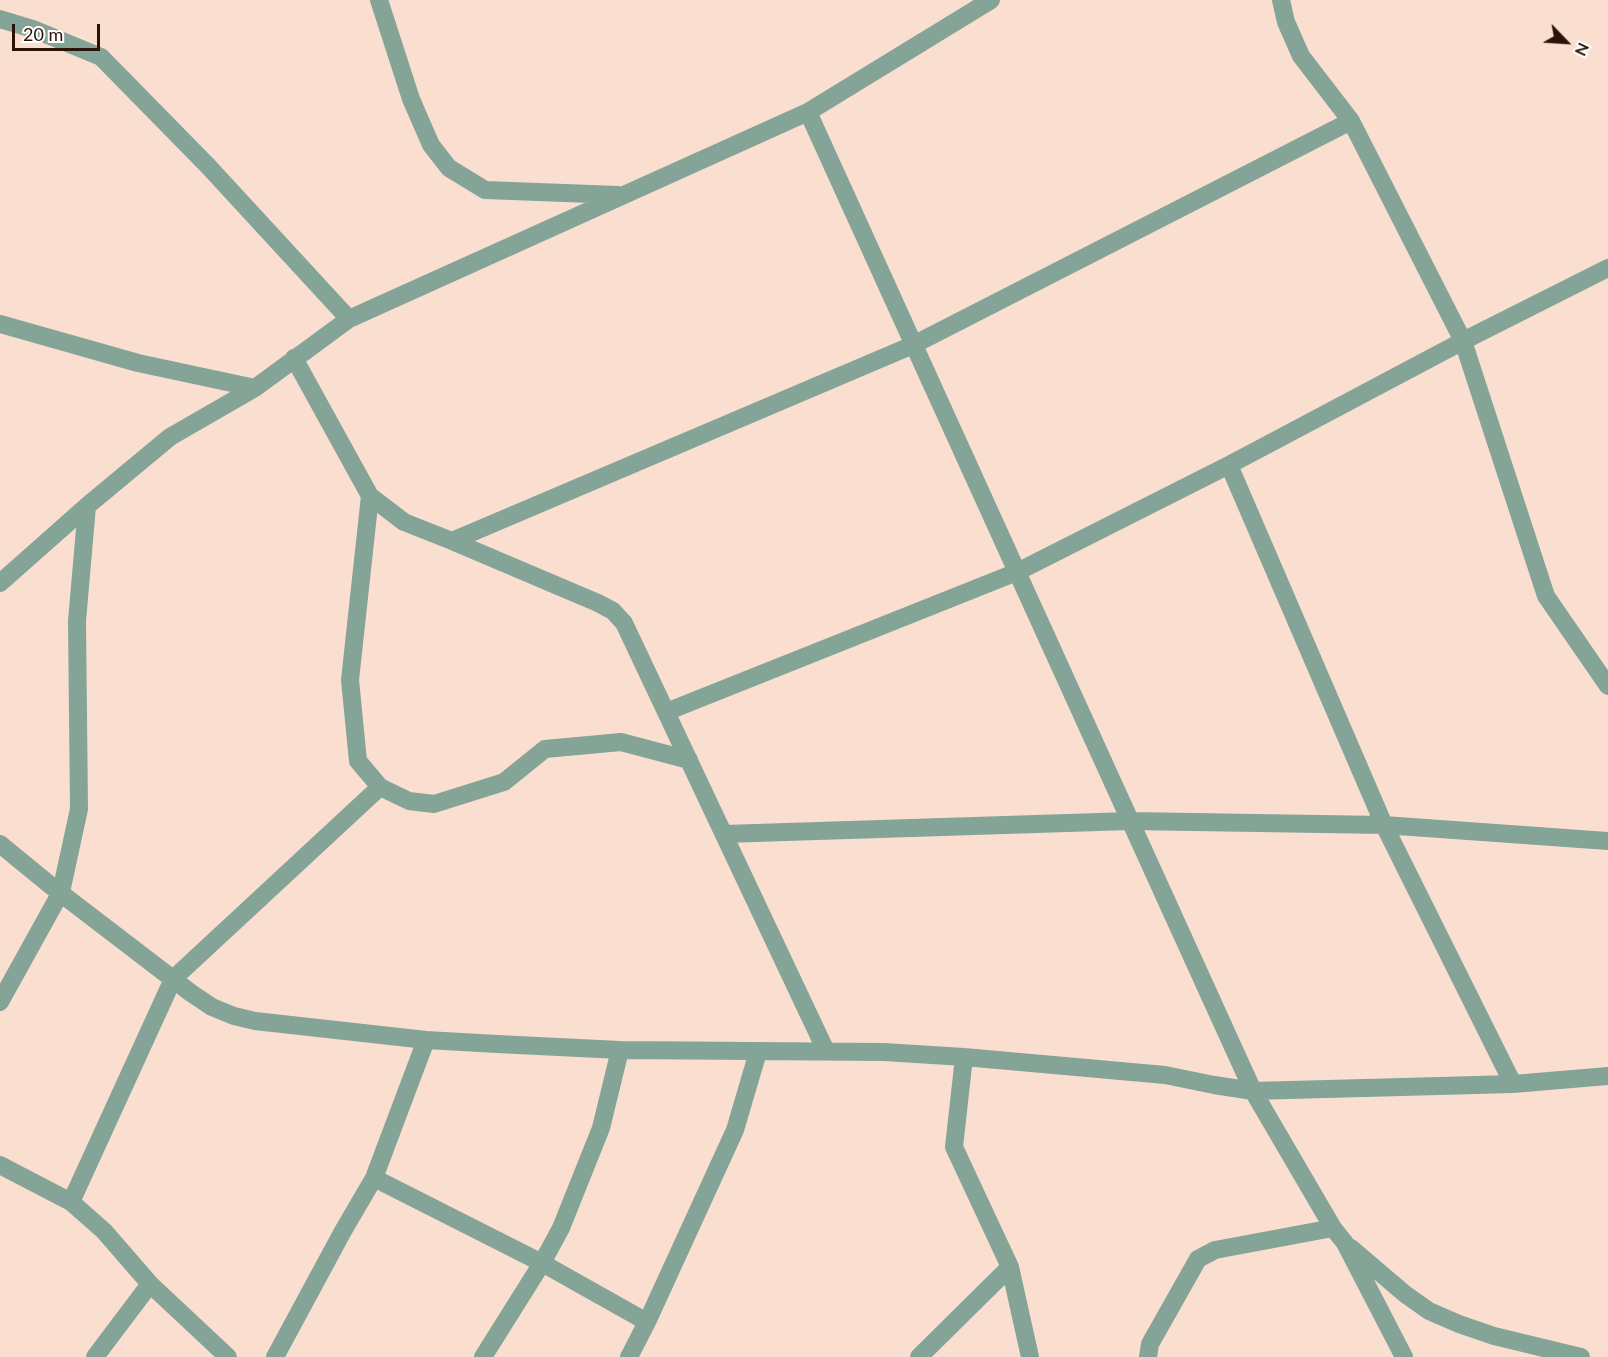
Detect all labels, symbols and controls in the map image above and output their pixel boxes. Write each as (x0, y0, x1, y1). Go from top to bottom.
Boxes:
scale bar (15, 12, 104, 50)
north arrow (1536, 12, 1596, 72)
text: 20 m (23, 23, 63, 45)
text: N (1572, 40, 1594, 59)

